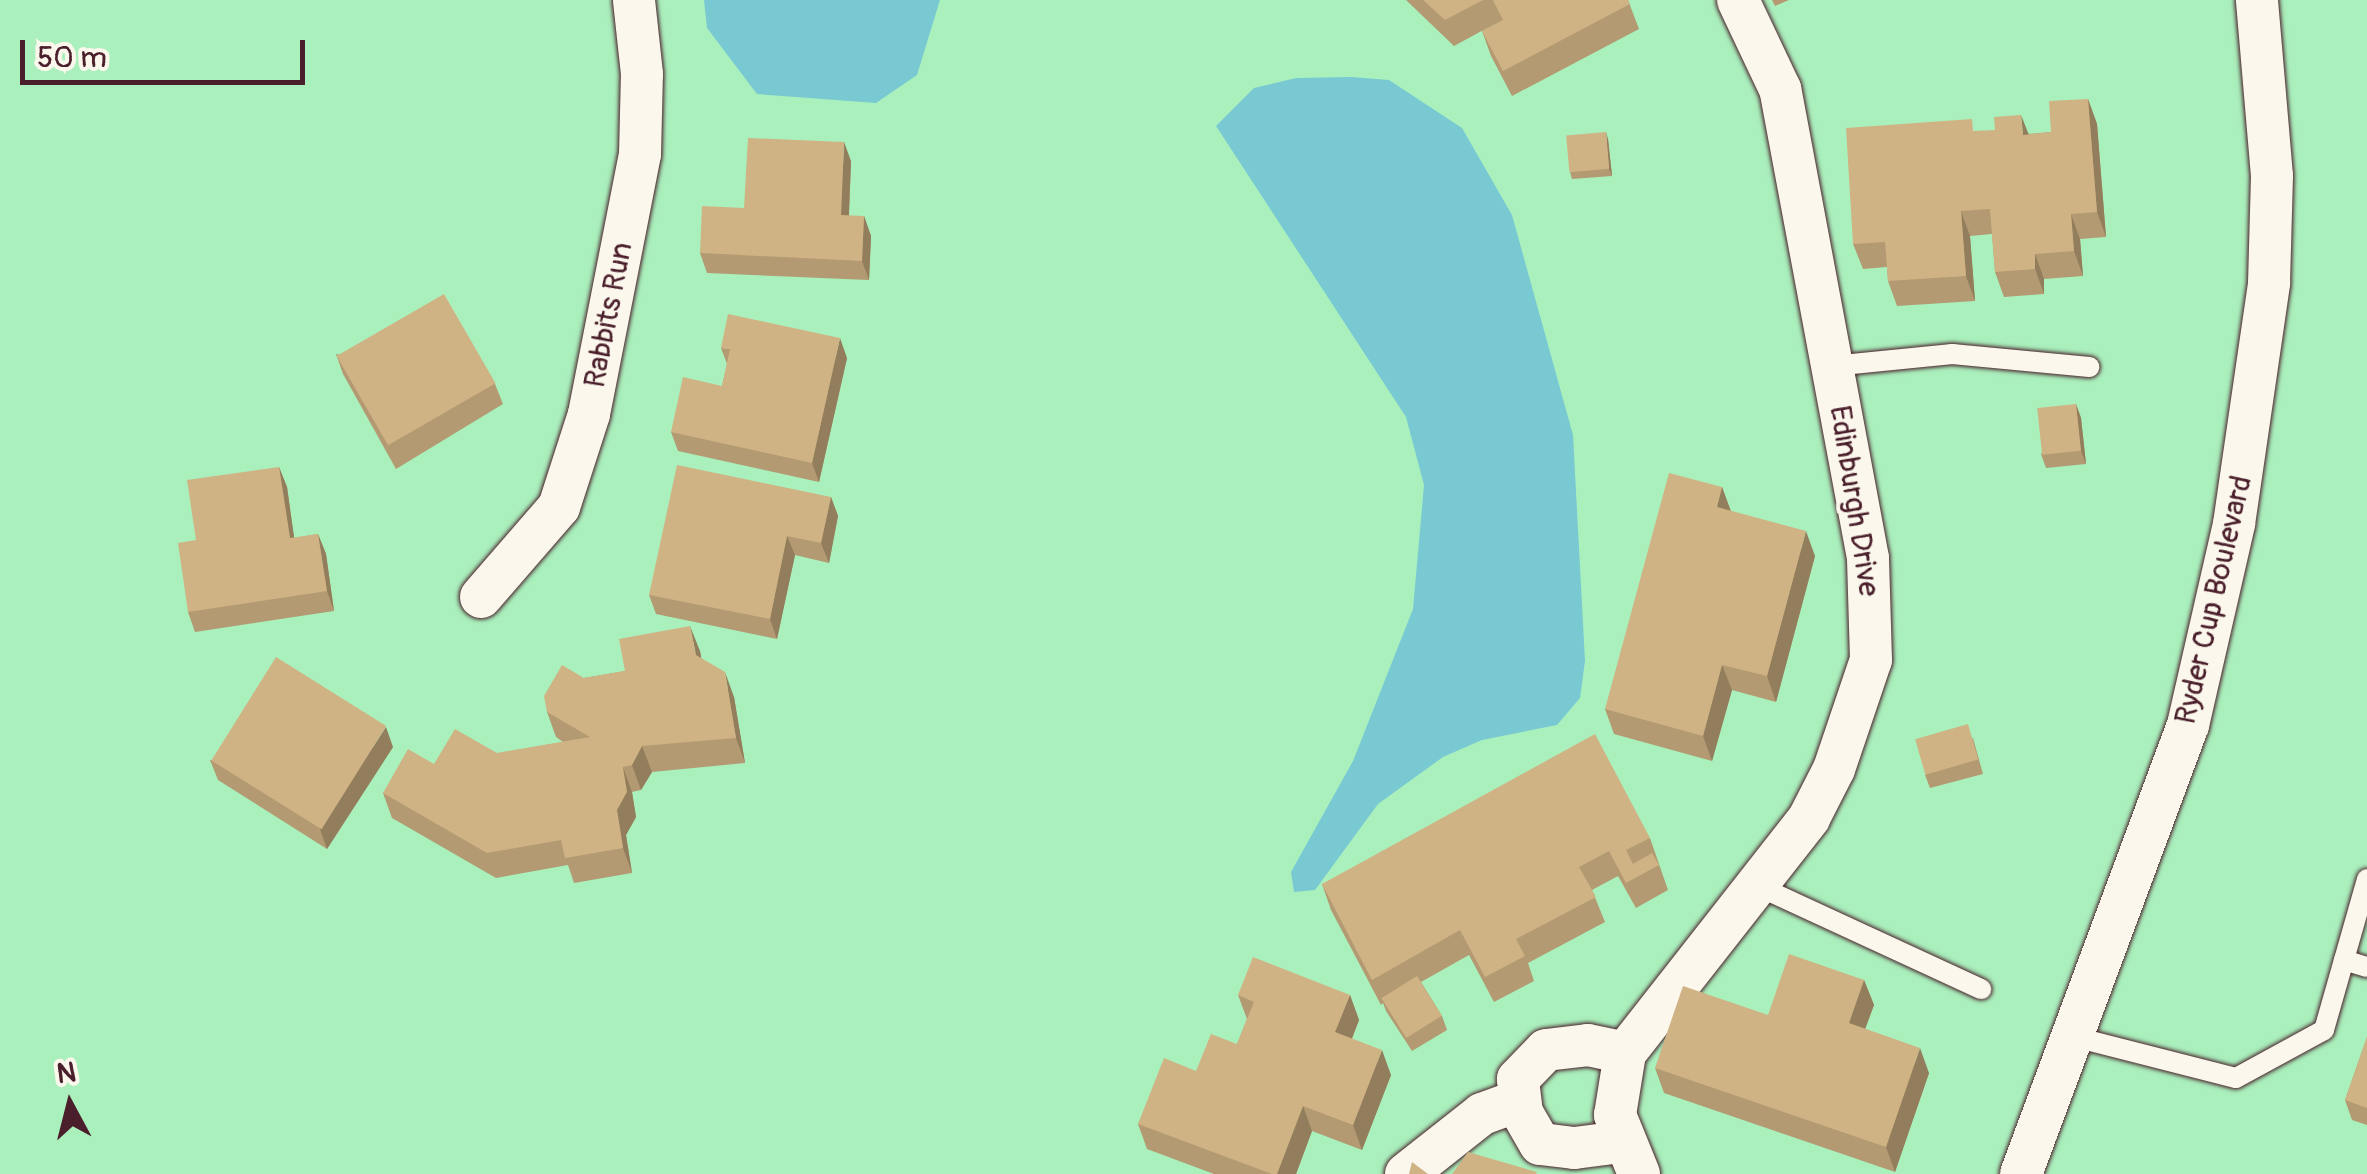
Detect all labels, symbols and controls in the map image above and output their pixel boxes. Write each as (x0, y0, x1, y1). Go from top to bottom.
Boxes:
scale bar (25, 20, 310, 82)
text: 50 m (37, 39, 107, 76)
street label: Rabbits Run (577, 239, 641, 391)
street label: Edinburgh Drive (1821, 403, 1887, 599)
street label: Ryder Cup Boulevard (2168, 472, 2260, 728)
north arrow (20, 1054, 120, 1154)
text: N (55, 1055, 78, 1092)

